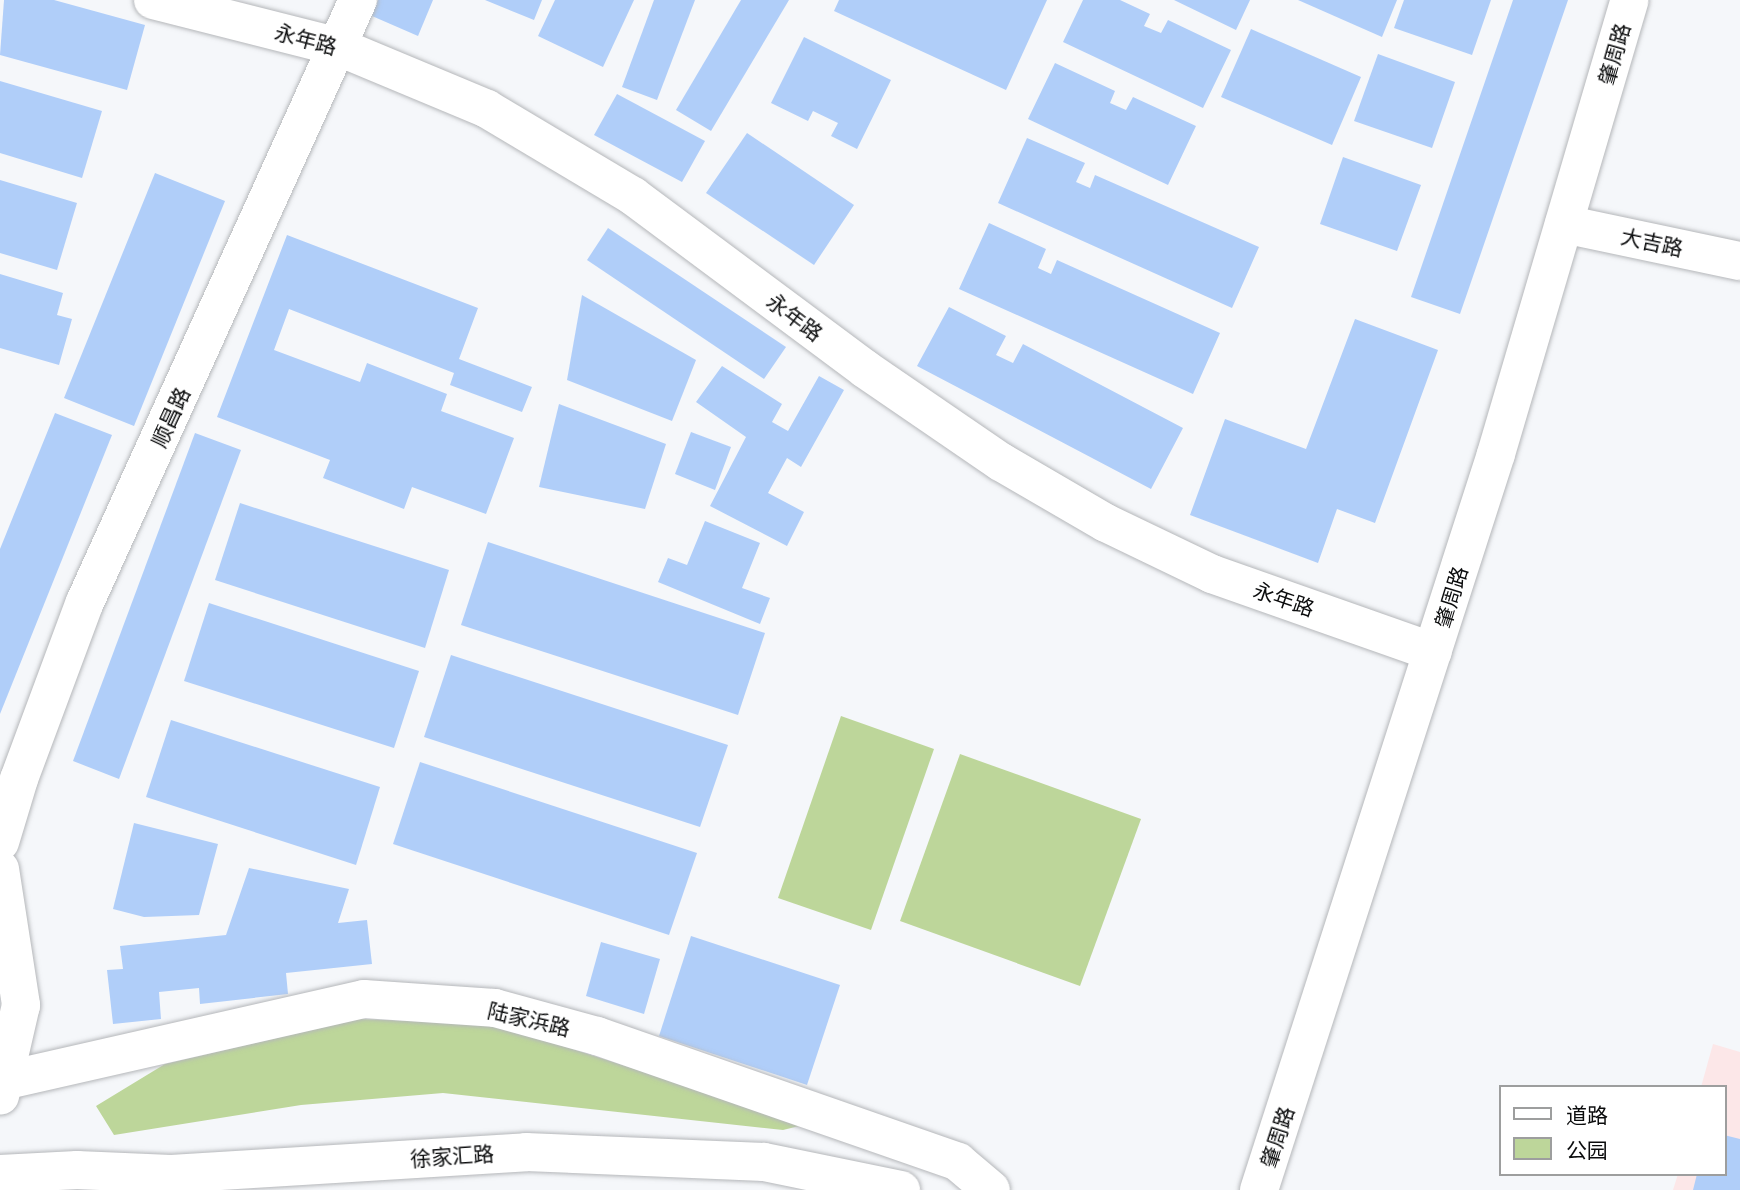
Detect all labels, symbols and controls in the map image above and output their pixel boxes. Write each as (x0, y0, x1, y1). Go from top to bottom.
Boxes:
street label: 永年路 (272, 19, 340, 59)
street label: 肇周路 (1593, 20, 1635, 88)
street label: 大吉路 (1619, 223, 1685, 261)
street label: 永年路 (762, 288, 828, 346)
street label: 顺昌路 (145, 383, 195, 451)
street label: 肇周路 (1430, 563, 1472, 631)
street label: 永年路 (1250, 577, 1318, 621)
street label: 陆家浜路 (485, 997, 573, 1041)
legend (1498, 1085, 1726, 1176)
text: 道路 (1566, 1102, 1608, 1127)
street label: 肇周路 (1255, 1103, 1299, 1171)
text: 公园 (1566, 1137, 1608, 1162)
street label: 徐家汇路 (409, 1141, 495, 1171)

